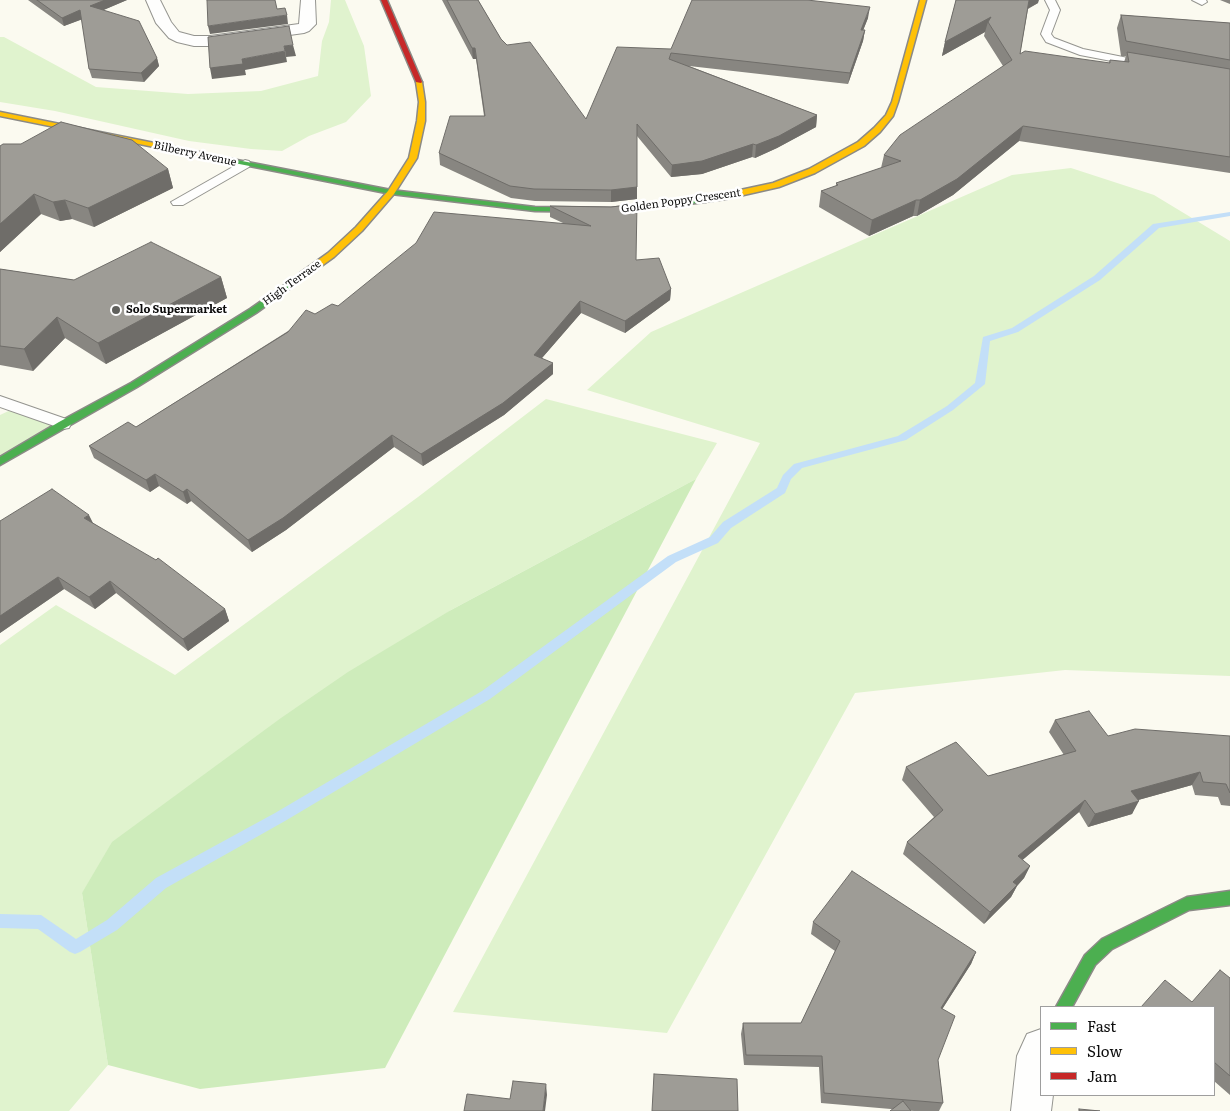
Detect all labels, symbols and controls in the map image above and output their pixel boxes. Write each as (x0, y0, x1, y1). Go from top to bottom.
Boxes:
street label: Bilberry Avenue (152, 139, 238, 169)
street label: Golden Poppy Crescent (620, 186, 742, 216)
street label: High Terrace (260, 257, 324, 309)
place label: Solo Supermarket (126, 303, 227, 317)
marker: Solo Supermarket (110, 304, 122, 316)
legend (1040, 1006, 1215, 1096)
text: Fast (1087, 1014, 1116, 1037)
text: Slow (1087, 1039, 1122, 1062)
text: Jam (1087, 1064, 1117, 1087)

